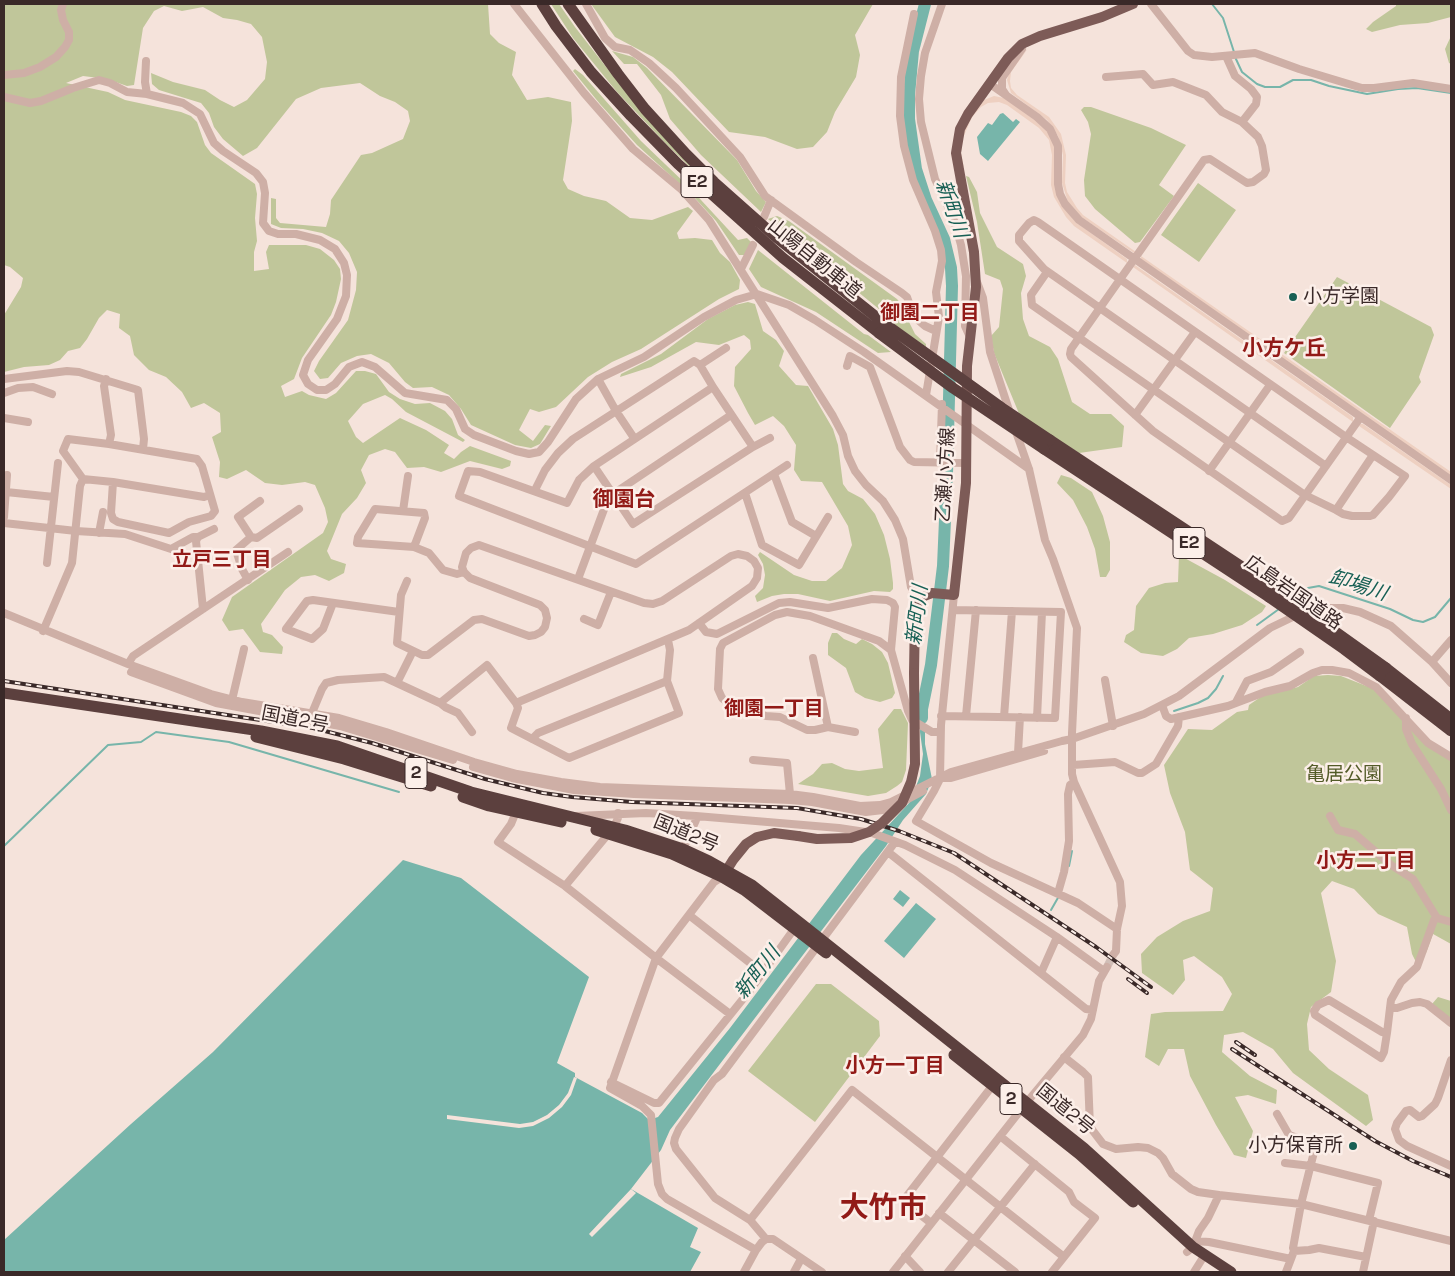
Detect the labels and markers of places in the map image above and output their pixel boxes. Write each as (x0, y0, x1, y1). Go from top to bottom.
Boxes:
place label: 小方学園 (1303, 286, 1379, 308)
marker: 小方学園 (1287, 291, 1299, 303)
place label: 小方保育所 (1248, 1135, 1343, 1157)
marker: 小方保育所 (1347, 1140, 1359, 1152)

